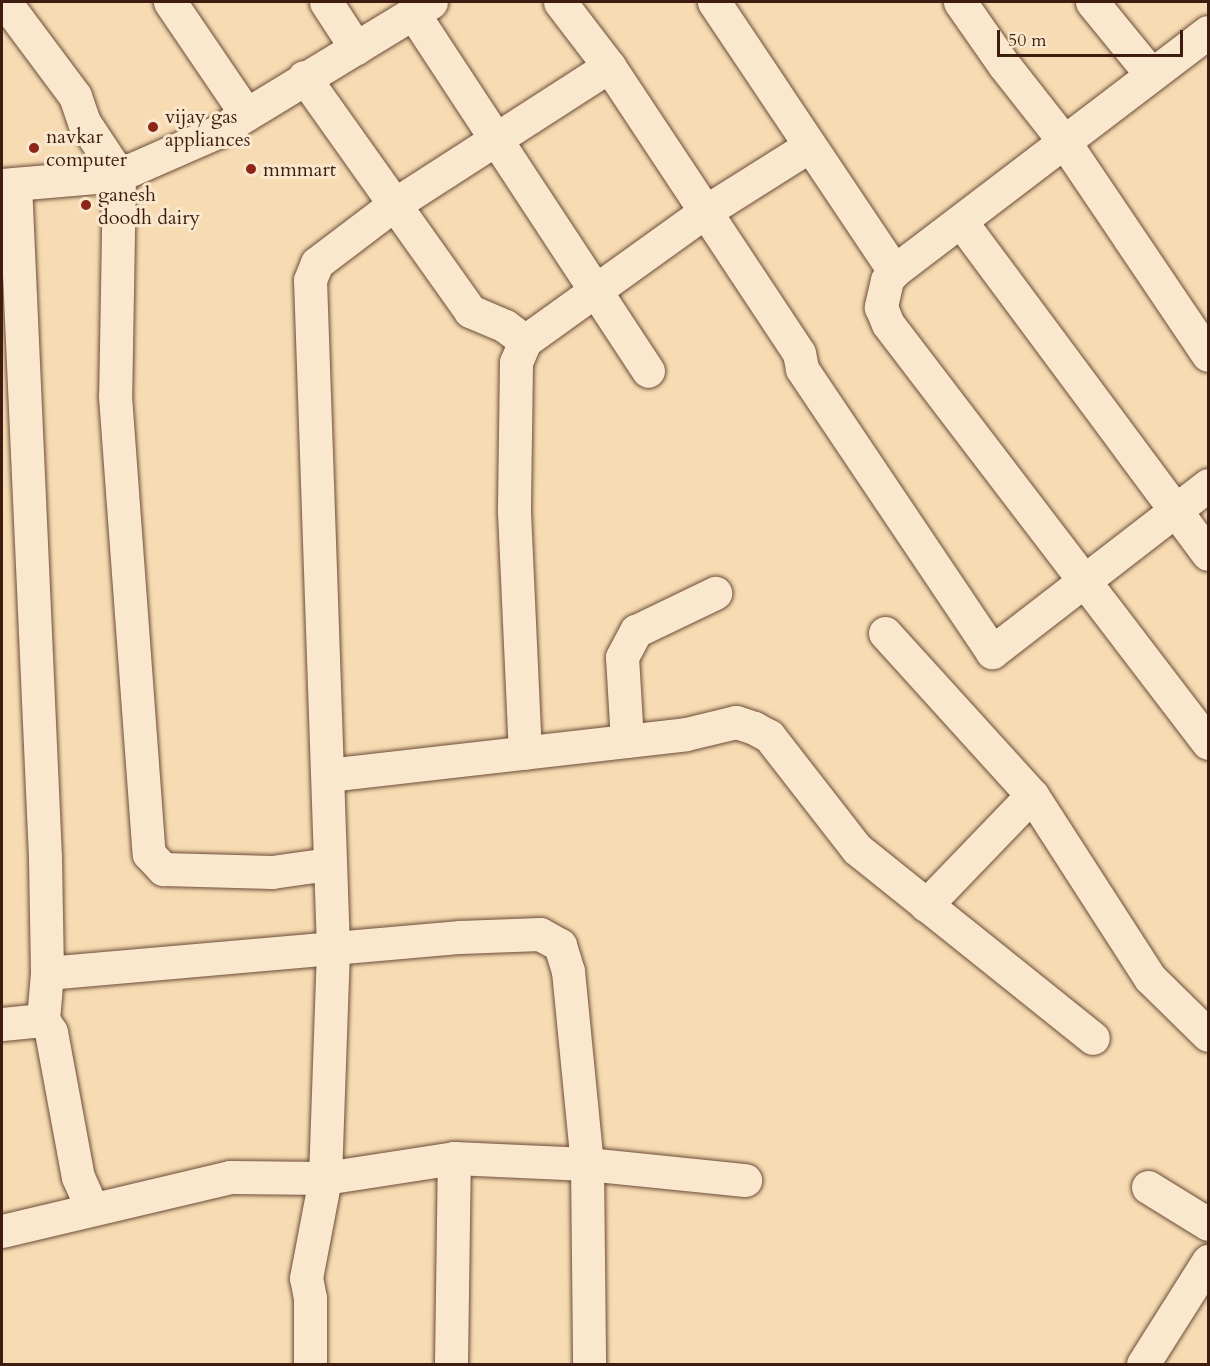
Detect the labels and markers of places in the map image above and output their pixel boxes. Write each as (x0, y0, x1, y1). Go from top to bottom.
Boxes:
place label: vijay gas appliances (165, 104, 251, 151)
marker: vijay gas appliances (146, 120, 160, 134)
place label: navkar computer (46, 124, 127, 171)
marker: navkar computer (27, 141, 41, 155)
place label: mmmart (263, 157, 336, 181)
marker: mmmart (244, 162, 258, 176)
place label: ganesh doodh dairy (98, 182, 200, 229)
marker: ganesh doodh dairy (79, 198, 93, 212)

